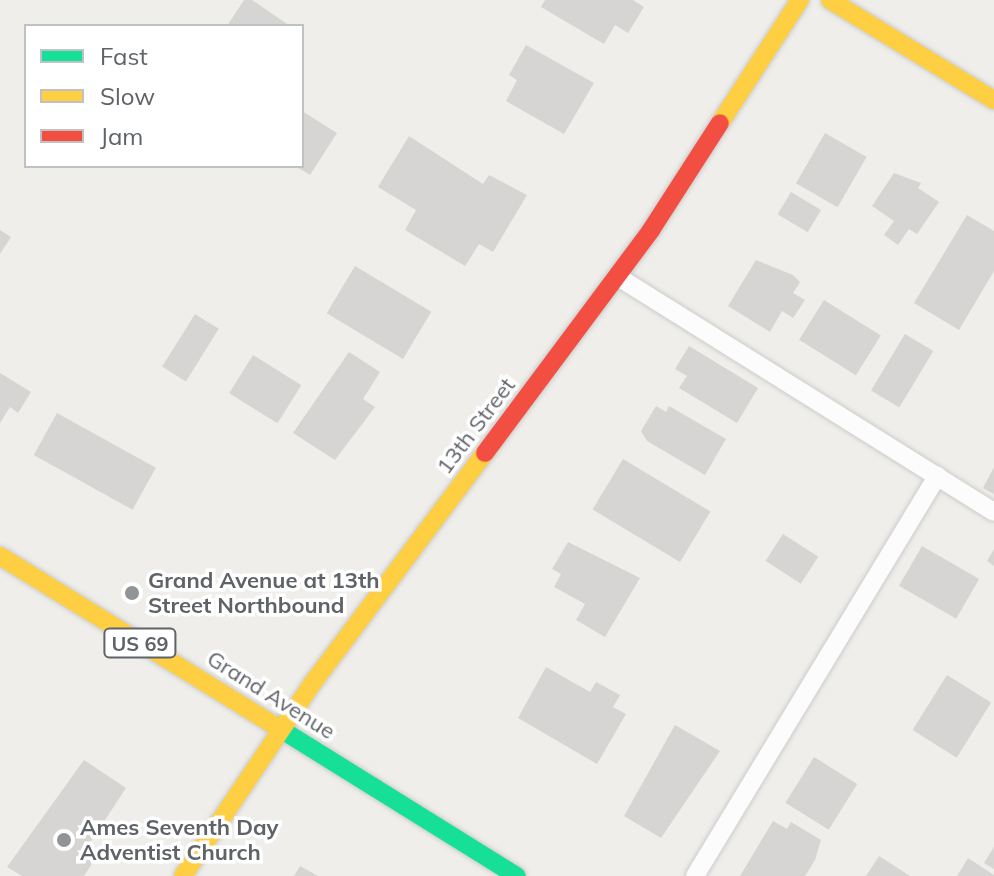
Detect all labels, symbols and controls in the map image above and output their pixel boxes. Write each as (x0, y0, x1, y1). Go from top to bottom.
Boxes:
legend (24, 24, 304, 168)
text: Fast (100, 41, 148, 71)
text: Slow (100, 81, 155, 111)
text: Jam (100, 121, 143, 151)
street label: 13th Street (431, 373, 521, 479)
place label: Grand Avenue at 13th Street Northbound (148, 567, 380, 618)
marker: Grand Avenue at 13th Street Northbound (123, 584, 141, 602)
road number: US 69 (102, 627, 178, 659)
street label: Grand Avenue (202, 645, 340, 745)
place label: Ames Seventh Day Adventist Church (80, 814, 278, 866)
marker: Ames Seventh Day Adventist Church (55, 831, 73, 849)

